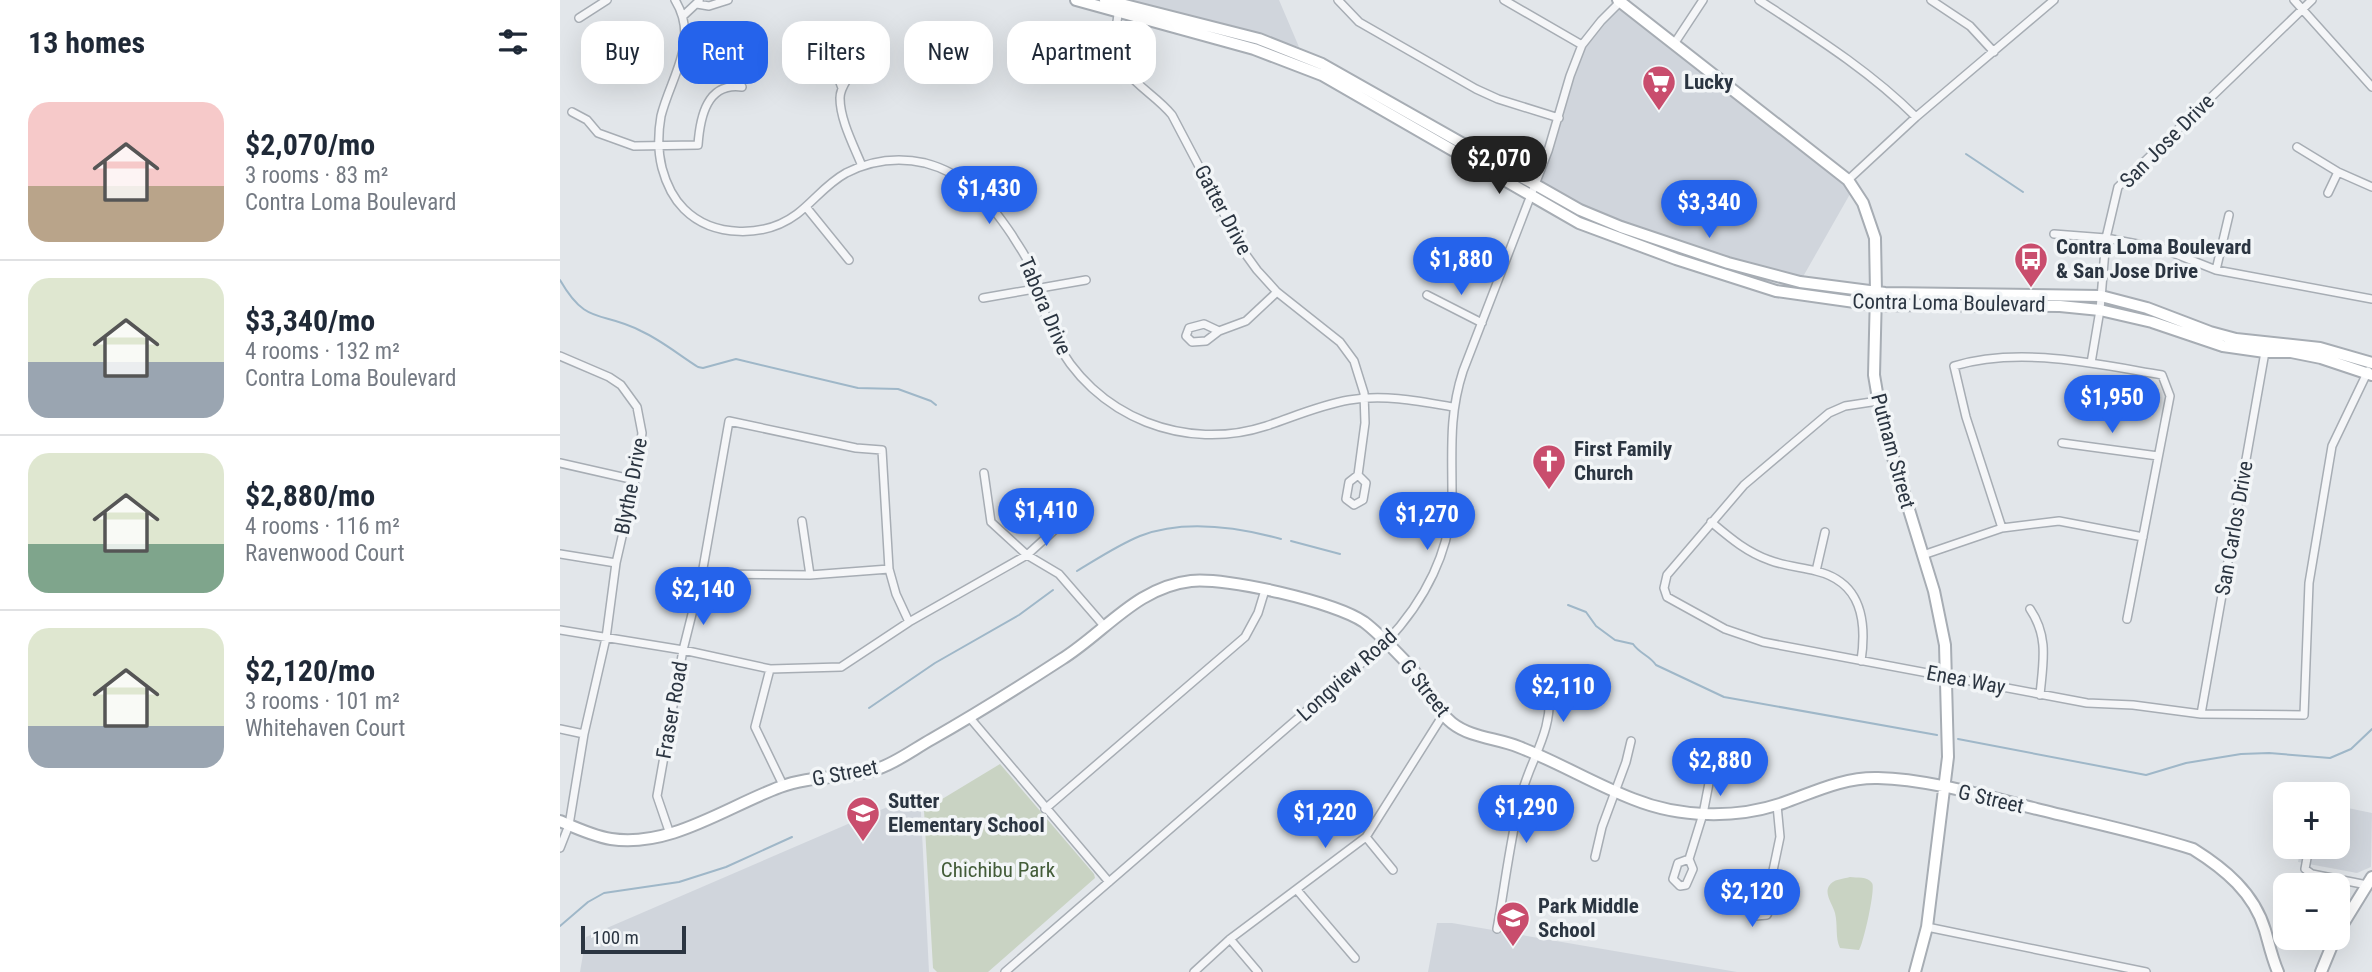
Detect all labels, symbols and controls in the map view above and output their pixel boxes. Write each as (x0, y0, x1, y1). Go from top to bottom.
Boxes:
chip: Buy (581, 21, 664, 84)
chip: Rent (678, 21, 768, 84)
chip: Filters (782, 21, 890, 84)
chip: New (904, 21, 993, 84)
chip: Apartment (1007, 21, 1156, 84)
icon: filters (494, 23, 532, 61)
text: 13 homes (28, 25, 145, 60)
supermarket icon: Lucky (1640, 63, 1678, 112)
place label: Lucky (1684, 70, 1734, 94)
street label: San Jose Drive (2115, 89, 2219, 193)
text: $2,070/mo (245, 127, 375, 162)
icon: home (84, 130, 168, 214)
pin: $2,070 (1442, 136, 1556, 196)
text: $2,070 (1467, 145, 1531, 172)
street label: Gatter Drive (1189, 161, 1257, 259)
text: 3 rooms · 83 m² (245, 162, 388, 189)
pin: $1,430 (932, 166, 1046, 226)
text: $1,430 (957, 175, 1021, 202)
pin: $3,340 (1652, 180, 1766, 240)
text: Contra Loma Boulevard (245, 189, 457, 216)
text: $3,340 (1677, 189, 1741, 216)
place label: Contra Loma Boulevard & San Jose Drive (2056, 235, 2251, 283)
pin: $1,880 (1404, 238, 1518, 297)
bus stop icon: Contra Loma Boulevard & San Jose Drive (2012, 240, 2050, 289)
text: $1,880 (1429, 246, 1493, 273)
street label: Tabora Drive (1014, 254, 1076, 358)
street label: Contra Loma Boulevard (1852, 289, 2046, 317)
text: $3,340/mo (245, 303, 375, 338)
icon: home (84, 306, 168, 390)
text: 4 rooms · 132 m² (245, 338, 400, 365)
text: Contra Loma Boulevard (245, 365, 457, 392)
pin: $1,950 (2055, 376, 2169, 435)
text: $1,950 (2080, 384, 2144, 411)
street label: Putnam Street (1866, 391, 1920, 511)
street label: Blythe Drive (610, 435, 652, 536)
place label: First Family Church (1574, 437, 1673, 485)
church icon: First Family Church (1530, 442, 1568, 491)
street label: San Carlos Drive (2210, 459, 2258, 597)
text: $2,880/mo (245, 478, 375, 513)
icon: home (84, 481, 168, 565)
pin: $1,410 (989, 489, 1103, 548)
pin: $1,270 (1370, 492, 1484, 552)
text: $1,410 (1014, 497, 1078, 524)
text: $1,270 (1395, 501, 1459, 528)
text: 4 rooms · 116 m² (245, 513, 400, 540)
text: Ravenwood Court (245, 540, 404, 567)
pin: $2,140 (646, 568, 760, 627)
text: $2,140 (671, 576, 735, 603)
street label: Longview Road (1292, 624, 1402, 726)
text: $2,120/mo (245, 653, 375, 688)
street label: G Street (1395, 654, 1455, 722)
icon: home (84, 656, 168, 740)
street label: Fraser Road (652, 659, 692, 761)
street label: Enea Way (1925, 661, 2008, 699)
pin: $2,110 (1506, 664, 1620, 724)
text: $2,110 (1531, 673, 1595, 700)
text: 3 rooms · 101 m² (245, 688, 400, 715)
text: Whitehaven Court (245, 715, 405, 742)
pin: $2,880 (1663, 738, 1777, 798)
text: $2,880 (1688, 747, 1752, 774)
street label: G Street (810, 755, 880, 791)
street label: G Street (1956, 780, 2026, 818)
map controls (2273, 782, 2350, 950)
button: + (2273, 782, 2350, 859)
pin: $1,290 (1469, 786, 1583, 845)
place label: Sutter Elementary School (888, 789, 1045, 837)
pin: $1,220 (1268, 790, 1382, 850)
school or university icon: Sutter Elementary School (844, 794, 882, 843)
text: $1,290 (1494, 794, 1558, 821)
text: $1,220 (1293, 799, 1357, 826)
park label: Chichibu Park (941, 858, 1056, 882)
pin: $2,120 (1695, 870, 1809, 929)
button: − (2273, 873, 2350, 950)
text: $2,120 (1720, 878, 1784, 905)
place label: Park Middle School (1538, 894, 1639, 942)
school or university icon: Park Middle School (1494, 899, 1532, 948)
scale bar (581, 923, 686, 955)
text: 100 m (592, 926, 639, 949)

